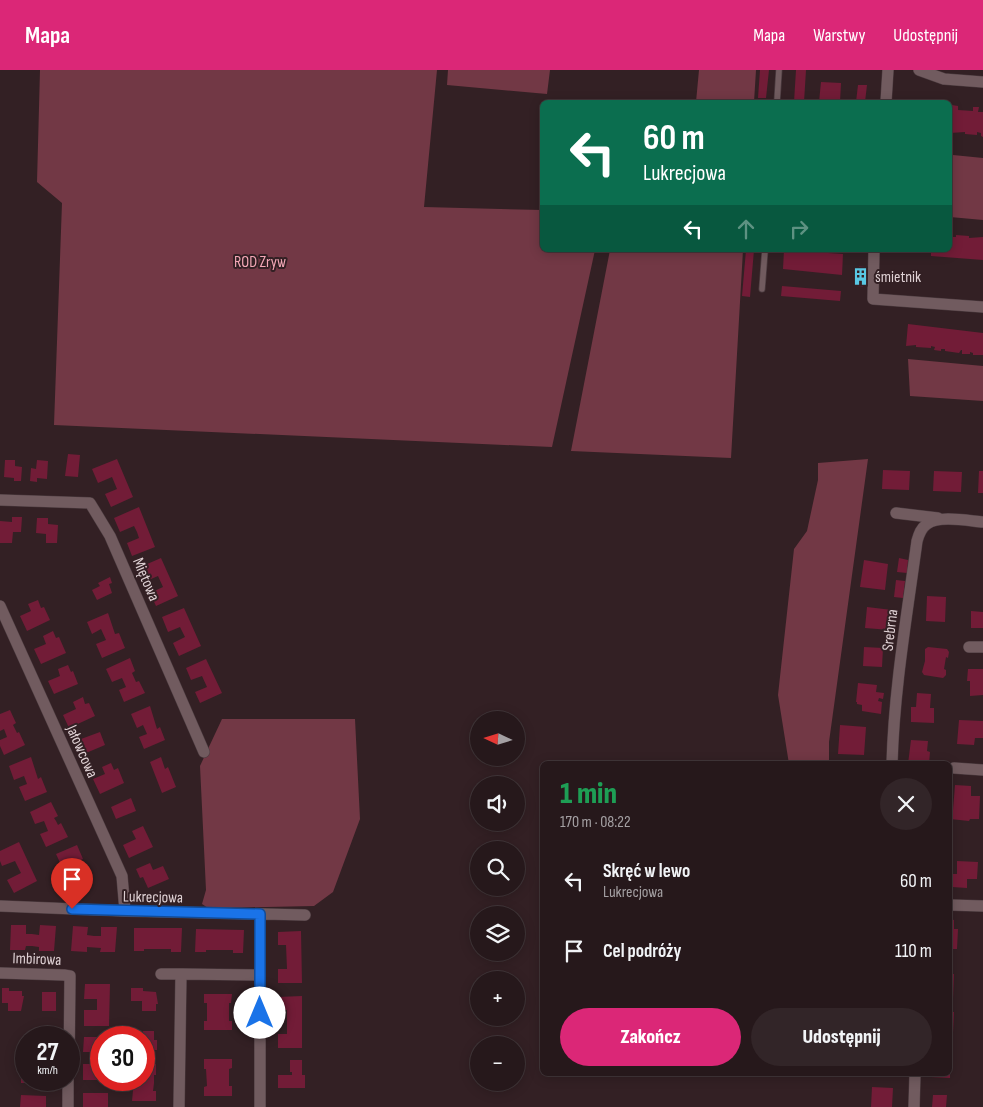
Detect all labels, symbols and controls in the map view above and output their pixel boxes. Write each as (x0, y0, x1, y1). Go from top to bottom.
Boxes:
text: Mapa (25, 21, 70, 50)
text: Mapa (753, 25, 785, 46)
text: Warstwy (813, 25, 865, 46)
text: Udostępnij (893, 25, 958, 46)
text: 60 m (643, 117, 705, 160)
icon: left (560, 120, 625, 185)
text: Lukrecjowa (643, 160, 726, 187)
icon: left (679, 215, 707, 243)
icon: ahead (732, 215, 760, 243)
icon: right (785, 215, 813, 243)
park label: ROD Zryw (234, 253, 286, 272)
building icon: śmietnik (851, 266, 871, 286)
place label: śmietnik (875, 268, 921, 287)
street label: Miętowa (128, 555, 163, 604)
street label: Srebrna (879, 608, 902, 652)
north arrow (470, 711, 525, 766)
map controls (470, 711, 525, 1091)
street label: Jałowcowa (61, 721, 102, 781)
button: sound (470, 776, 525, 831)
text: 1 min (560, 776, 617, 812)
button: close (880, 778, 932, 830)
text: 170 m · 08:22 (560, 813, 631, 832)
button: search (470, 841, 525, 896)
pin (51, 858, 93, 909)
text: Skręć w lewo (603, 860, 690, 883)
icon: arrive (58, 865, 86, 893)
icon: left (560, 867, 588, 895)
text: 60 m (900, 870, 932, 893)
text: Lukrecjowa (603, 883, 663, 902)
street label: Lukrecjowa (123, 887, 183, 908)
button: layers (470, 906, 525, 961)
icon: arrive (560, 937, 588, 965)
text: Cel podróży (603, 940, 681, 963)
text: 110 m (895, 940, 932, 963)
street label: Imbirowa (12, 949, 62, 970)
button: + (470, 971, 525, 1026)
position arrow (233, 986, 285, 1038)
button: Zakończ (560, 1008, 741, 1066)
button: Udostępnij (751, 1008, 932, 1066)
speed limit sign: 30 (90, 1026, 155, 1091)
button: − (470, 1036, 525, 1091)
text: 27 (37, 1037, 58, 1068)
text: km/h (37, 1063, 58, 1078)

